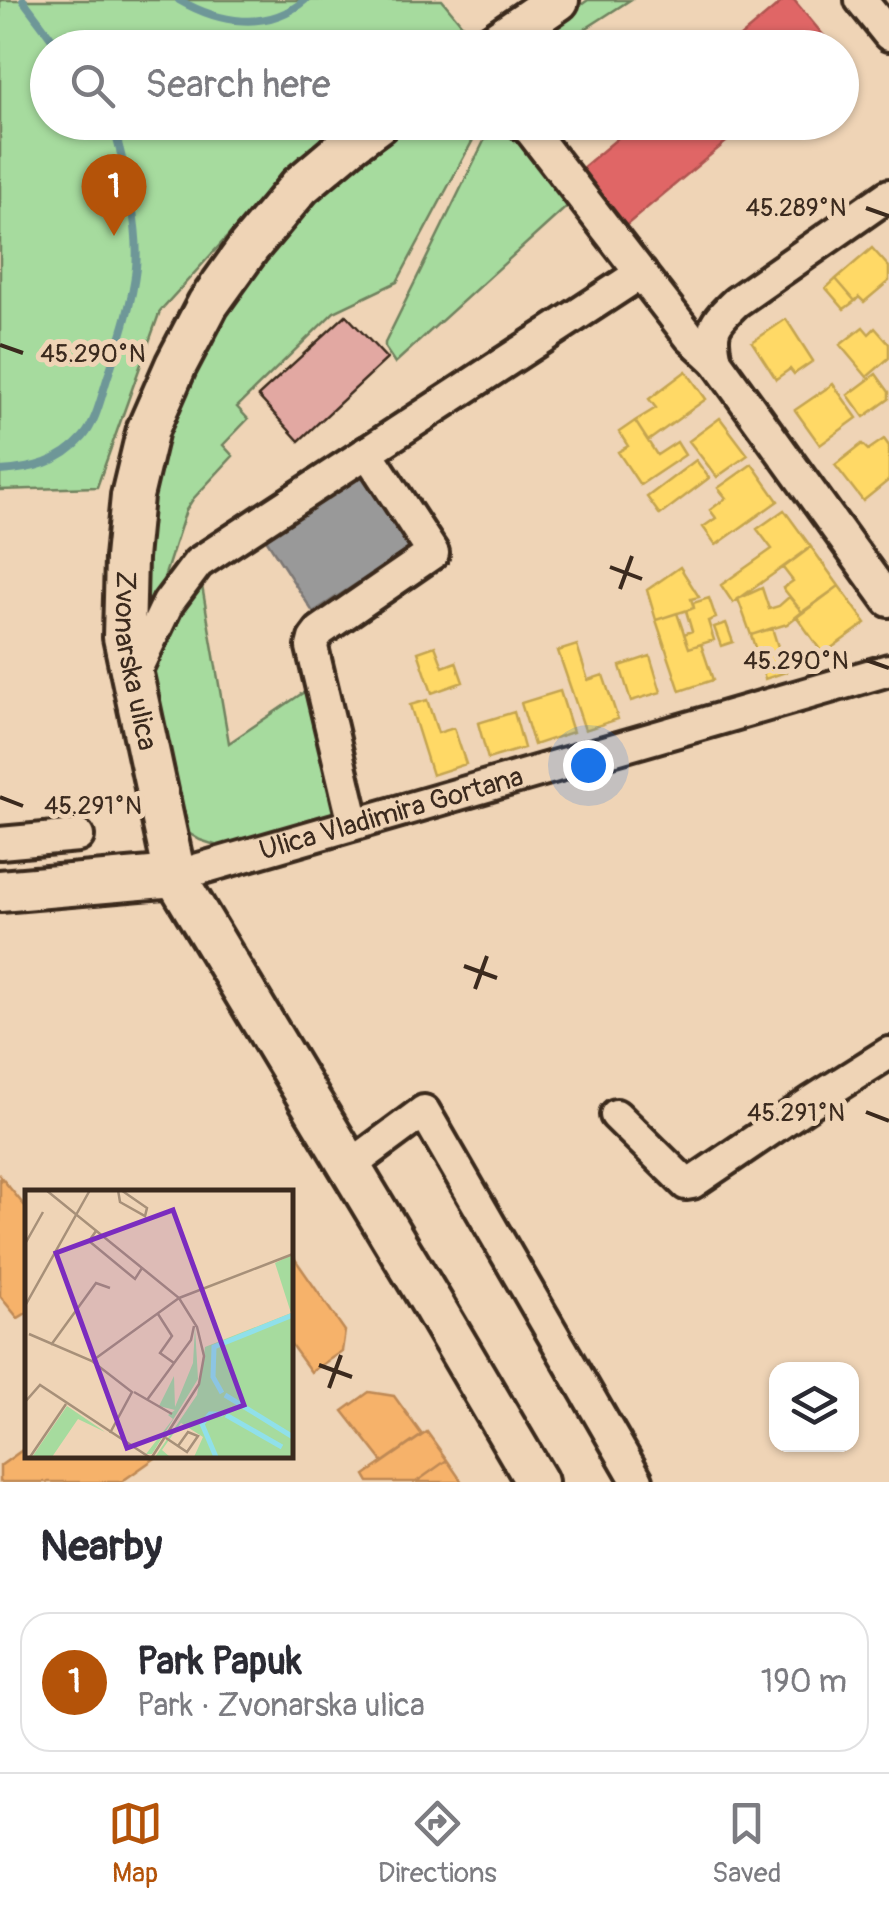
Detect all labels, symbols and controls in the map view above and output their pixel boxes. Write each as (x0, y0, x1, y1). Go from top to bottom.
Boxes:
search box (30, 30, 859, 140)
icon: search (65, 58, 120, 113)
text: Search here (145, 61, 331, 109)
pin: 1 (82, 154, 146, 236)
text: 45.289°N (746, 193, 846, 224)
text: 45.290°N (40, 339, 146, 370)
street label: Zvonarska ulica (106, 570, 165, 754)
text: 45.290°N (743, 646, 849, 677)
your location (563, 740, 614, 791)
street label: Ulica Vladimira Gortana (255, 759, 527, 868)
text: 45.291°N (44, 791, 142, 822)
text: 45.291°N (747, 1098, 845, 1129)
inset map (25, 1190, 292, 1457)
map controls (769, 1362, 859, 1452)
button: layers (769, 1362, 859, 1452)
text: Nearby (40, 1521, 162, 1573)
text: Park Papuk (137, 1638, 302, 1686)
text: 1 (68, 1662, 81, 1702)
text: 190 m (761, 1662, 847, 1702)
text: Park · Zvonarska ulica (137, 1686, 425, 1726)
tab: Map (108, 1796, 163, 1891)
tab: Directions (378, 1796, 497, 1891)
tab: Saved (712, 1796, 781, 1891)

